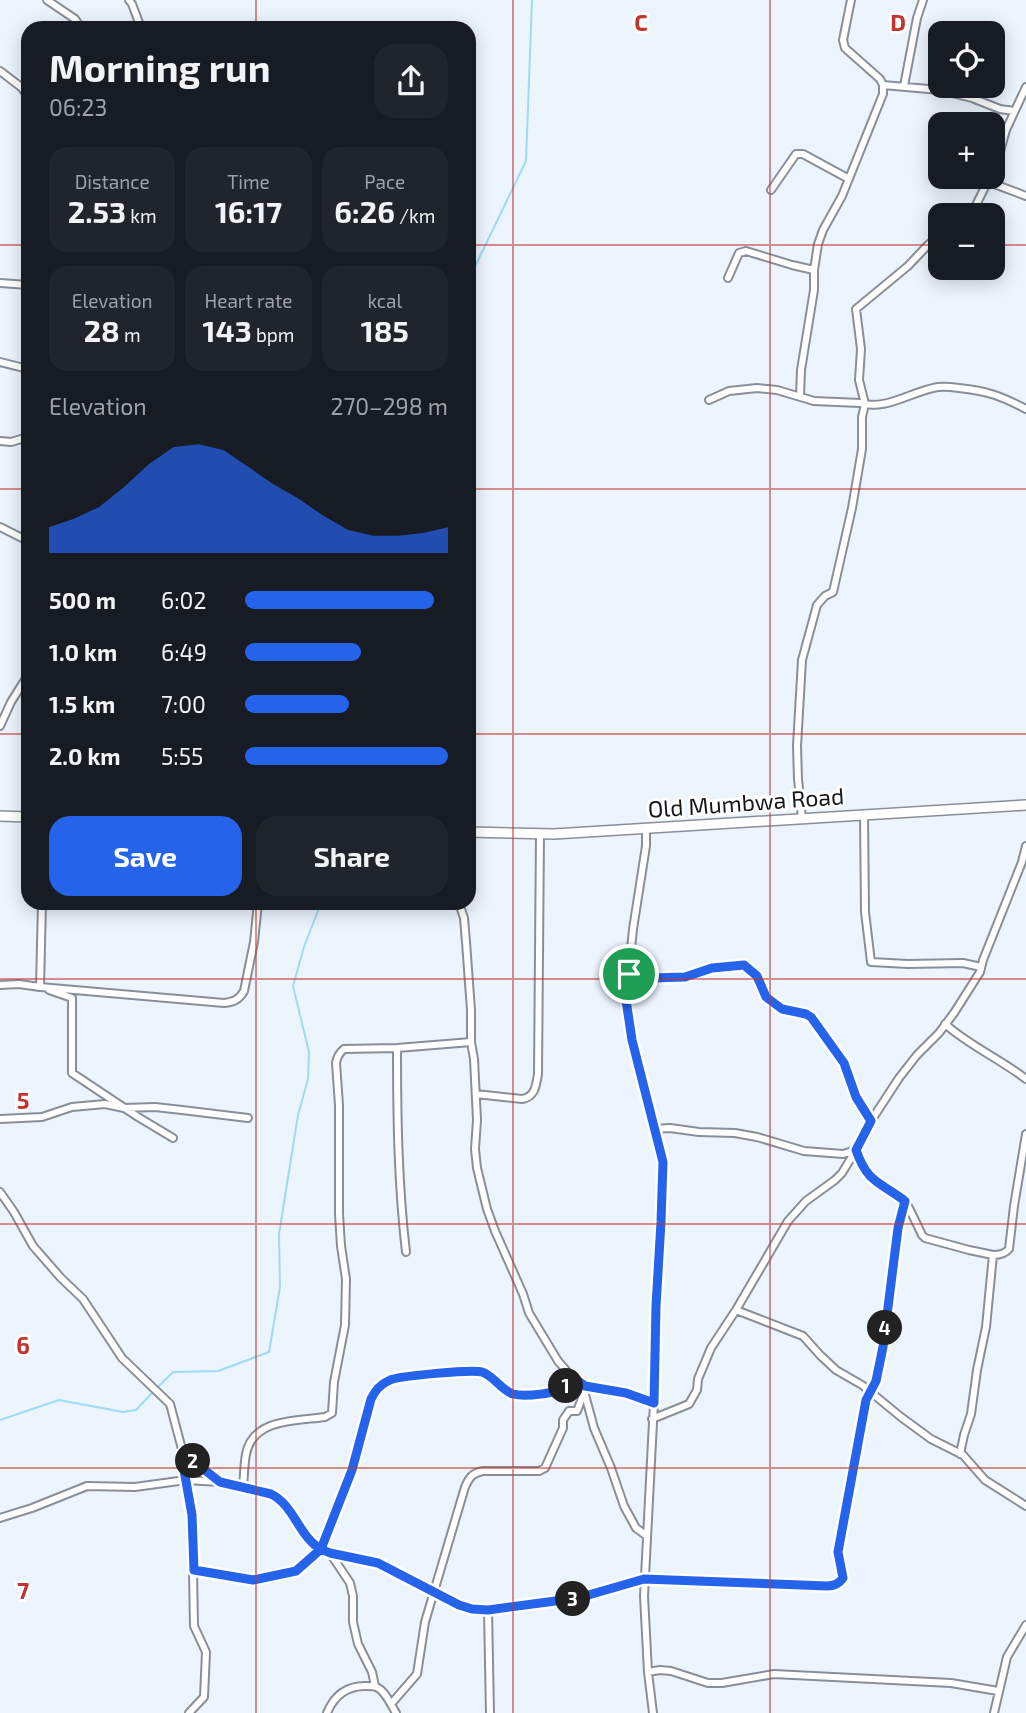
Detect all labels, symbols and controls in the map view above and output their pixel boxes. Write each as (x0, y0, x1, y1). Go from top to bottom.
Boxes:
text: C (634, 8, 648, 36)
text: D (890, 8, 906, 36)
map controls (928, 21, 1005, 280)
button: locate (928, 21, 1005, 98)
text: Morning run (49, 44, 270, 90)
button: share (374, 44, 448, 118)
text: 06:23 (49, 93, 107, 121)
button: + (928, 112, 1005, 189)
text: Distance (75, 170, 150, 193)
text: Time (227, 170, 270, 193)
text: Pace (364, 170, 405, 193)
text: 2.53 (68, 193, 126, 229)
text: 16:17 (215, 193, 282, 229)
text: 6:26 (334, 193, 395, 229)
button: − (928, 203, 1005, 280)
text: km (126, 204, 157, 227)
text: /km (395, 204, 435, 227)
text: Elevation (72, 289, 152, 312)
text: Heart rate (205, 289, 292, 312)
text: kcal (367, 289, 402, 312)
text: 28 (84, 312, 120, 348)
text: 143 (203, 312, 252, 348)
text: 185 (361, 312, 409, 348)
text: m (120, 323, 141, 346)
text: bpm (252, 323, 294, 346)
text: Elevation (49, 392, 147, 420)
text: 270–298 m (330, 392, 448, 420)
text: 500 m (49, 586, 116, 614)
text: 6:02 (161, 586, 206, 614)
text: 1.0 km (49, 638, 117, 666)
text: 6:49 (161, 638, 207, 666)
text: 1.5 km (49, 690, 115, 718)
text: 7:00 (161, 690, 206, 718)
text: 2.0 km (49, 742, 121, 770)
text: 5:55 (161, 742, 203, 770)
street label: Old Mumbwa Road (647, 781, 845, 823)
button: Save (49, 816, 242, 896)
button: Share (256, 816, 448, 896)
pin (599, 944, 659, 1004)
icon: arrive (610, 955, 648, 993)
text: 5 (17, 1086, 29, 1114)
pin: 4 (868, 1310, 903, 1346)
text: 4 (878, 1316, 891, 1339)
text: 6 (16, 1331, 30, 1359)
pin: 1 (548, 1368, 584, 1404)
text: 1 (561, 1374, 570, 1397)
pin: 2 (176, 1444, 210, 1478)
text: 2 (187, 1449, 198, 1472)
text: 7 (17, 1576, 29, 1604)
pin: 3 (556, 1582, 590, 1616)
text: 3 (567, 1587, 578, 1610)

